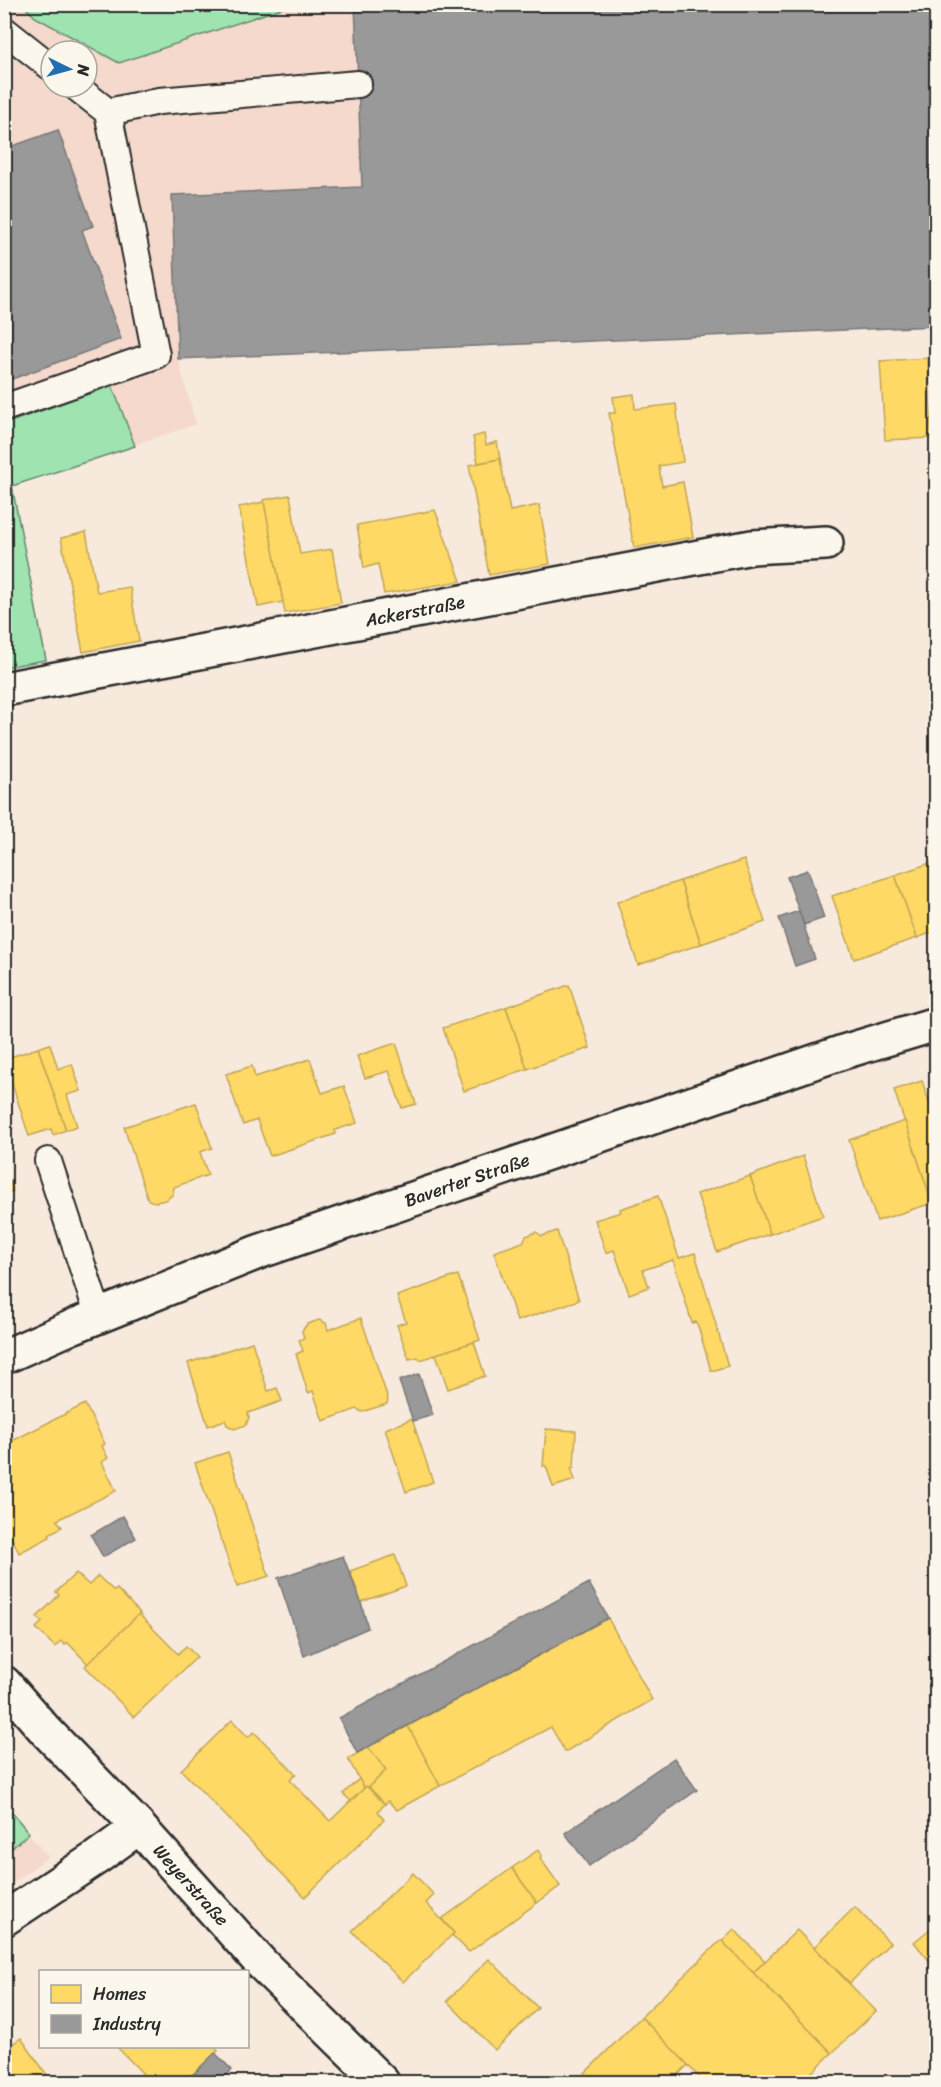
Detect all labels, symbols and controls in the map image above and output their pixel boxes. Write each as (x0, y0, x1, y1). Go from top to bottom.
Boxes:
north arrow (39, 39, 99, 99)
text: N (68, 62, 98, 78)
street label: Ackerstraße (362, 586, 468, 636)
street label: Baverter Straße (400, 1144, 534, 1216)
street label: Weyerstraße (145, 1836, 237, 1934)
legend (39, 1970, 249, 2048)
text: Homes (93, 1978, 147, 2010)
text: Industry (92, 2008, 162, 2040)

